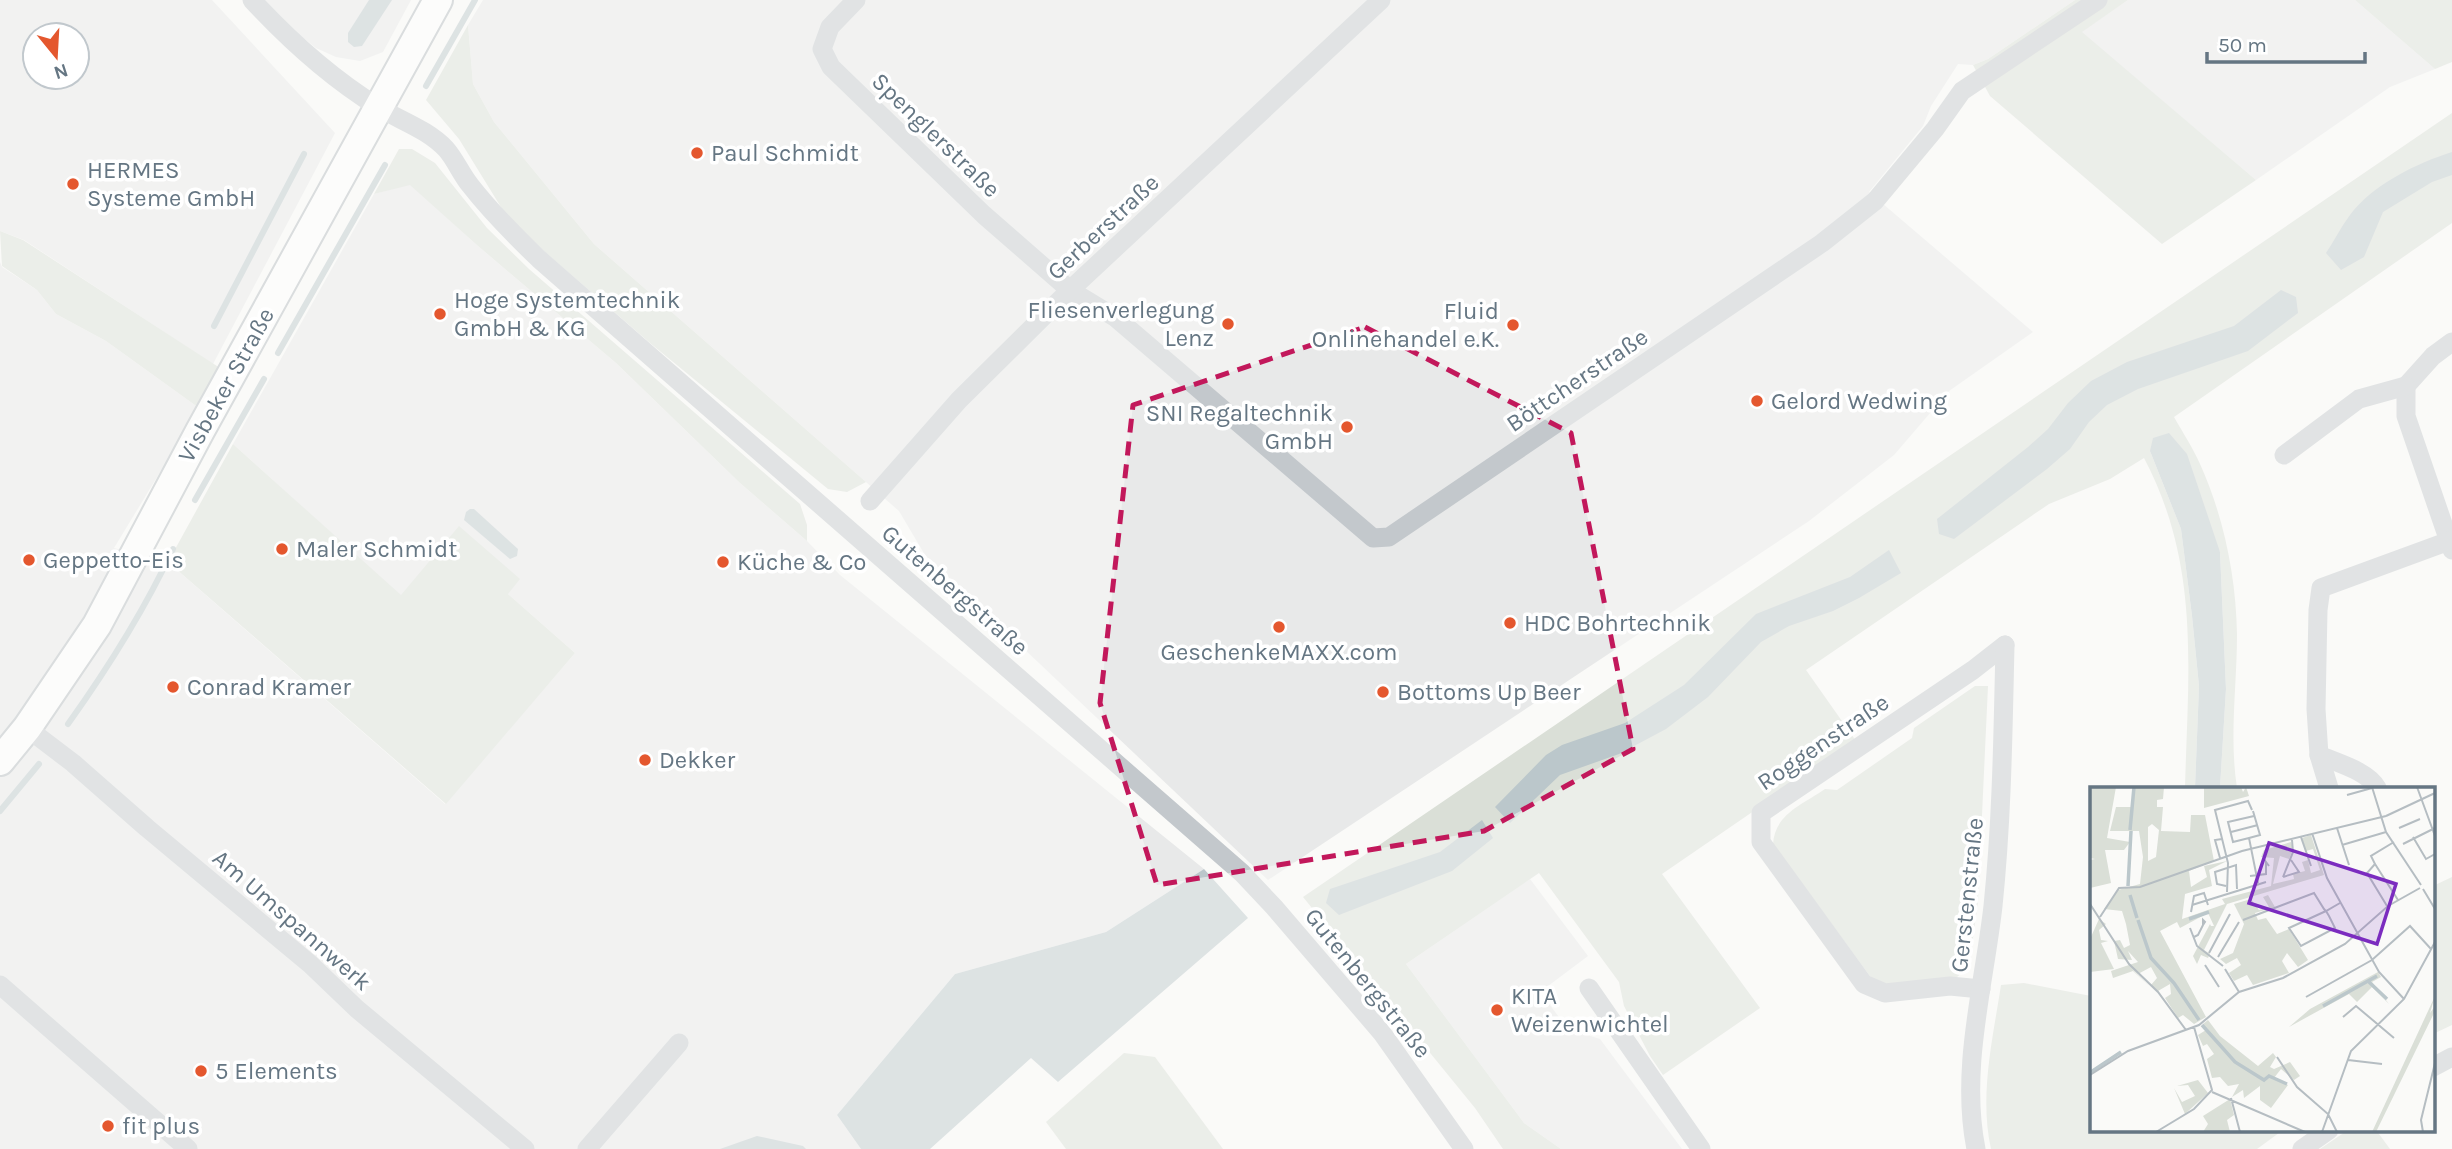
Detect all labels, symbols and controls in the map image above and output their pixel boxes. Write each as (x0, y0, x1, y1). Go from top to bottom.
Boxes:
north arrow (21, 21, 91, 91)
scale bar (2207, 21, 2364, 65)
text: 50 m (2218, 33, 2267, 57)
text: N (51, 59, 71, 84)
street label: Spenglerstraße (866, 67, 1006, 203)
place label: Paul Schmidt (711, 139, 859, 167)
marker: Paul Schmidt (689, 145, 705, 161)
place label: HERMES Systeme GmbH (87, 156, 255, 212)
street label: Gerberstraße (1041, 168, 1165, 286)
marker: HERMES Systeme GmbH (65, 176, 81, 192)
place label: Hoge Systemtechnik GmbH & KG (454, 286, 680, 342)
place label: Fliesenverlegung Lenz (1028, 296, 1214, 352)
place label: Fluid Onlinehandel e.K. (1312, 297, 1499, 353)
street label: Visbeker Straße (172, 303, 280, 467)
marker: Hoge Systemtechnik GmbH & KG (432, 306, 448, 322)
marker: Fliesenverlegung Lenz (1220, 316, 1236, 332)
marker: Fluid Onlinehandel e.K. (1505, 317, 1521, 333)
street label: Böttcherstraße (1501, 322, 1653, 438)
place label: Gelord Wedwing (1771, 387, 1947, 415)
marker: Gelord Wedwing (1749, 393, 1765, 409)
place label: SNI Regaltechnik GmbH (1146, 399, 1333, 455)
marker: SNI Regaltechnik GmbH (1339, 419, 1355, 435)
street label: Gutenbergstraße (876, 519, 1034, 661)
place label: Maler Schmidt (296, 535, 457, 563)
marker: Maler Schmidt (274, 541, 290, 557)
place label: Geppetto-Eis (43, 546, 184, 574)
place label: Küche & Co (737, 548, 866, 576)
marker: Geppetto-Eis (21, 552, 37, 568)
marker: Küche & Co (715, 554, 731, 570)
place label: HDC Bohrtechnik (1524, 609, 1711, 637)
marker: HDC Bohrtechnik (1502, 615, 1518, 631)
marker: GeschenkeMAXX.com (1271, 619, 1287, 635)
place label: GeschenkeMAXX.com (1160, 638, 1398, 666)
place label: Conrad Kramer (187, 673, 351, 701)
place label: Bottoms Up Beer (1397, 678, 1581, 706)
marker: Conrad Kramer (165, 679, 181, 695)
marker: Bottoms Up Beer (1375, 684, 1391, 700)
street label: Roggenstraße (1752, 688, 1894, 796)
place label: Dekker (659, 746, 736, 774)
marker: Dekker (637, 752, 653, 768)
inset map (2090, 787, 2434, 1132)
street label: Gerstenstraße (1945, 816, 1989, 974)
street label: Am Umspannwerk (207, 844, 377, 996)
street label: Gutenbergstraße (1299, 902, 1437, 1064)
place label: KITA Weizenwichtel (1511, 982, 1669, 1038)
marker: KITA Weizenwichtel (1489, 1002, 1505, 1018)
place label: 5 Elements (215, 1057, 338, 1085)
marker: 5 Elements (193, 1063, 209, 1079)
place label: fit plus (122, 1112, 200, 1140)
marker: fit plus (100, 1118, 116, 1134)

